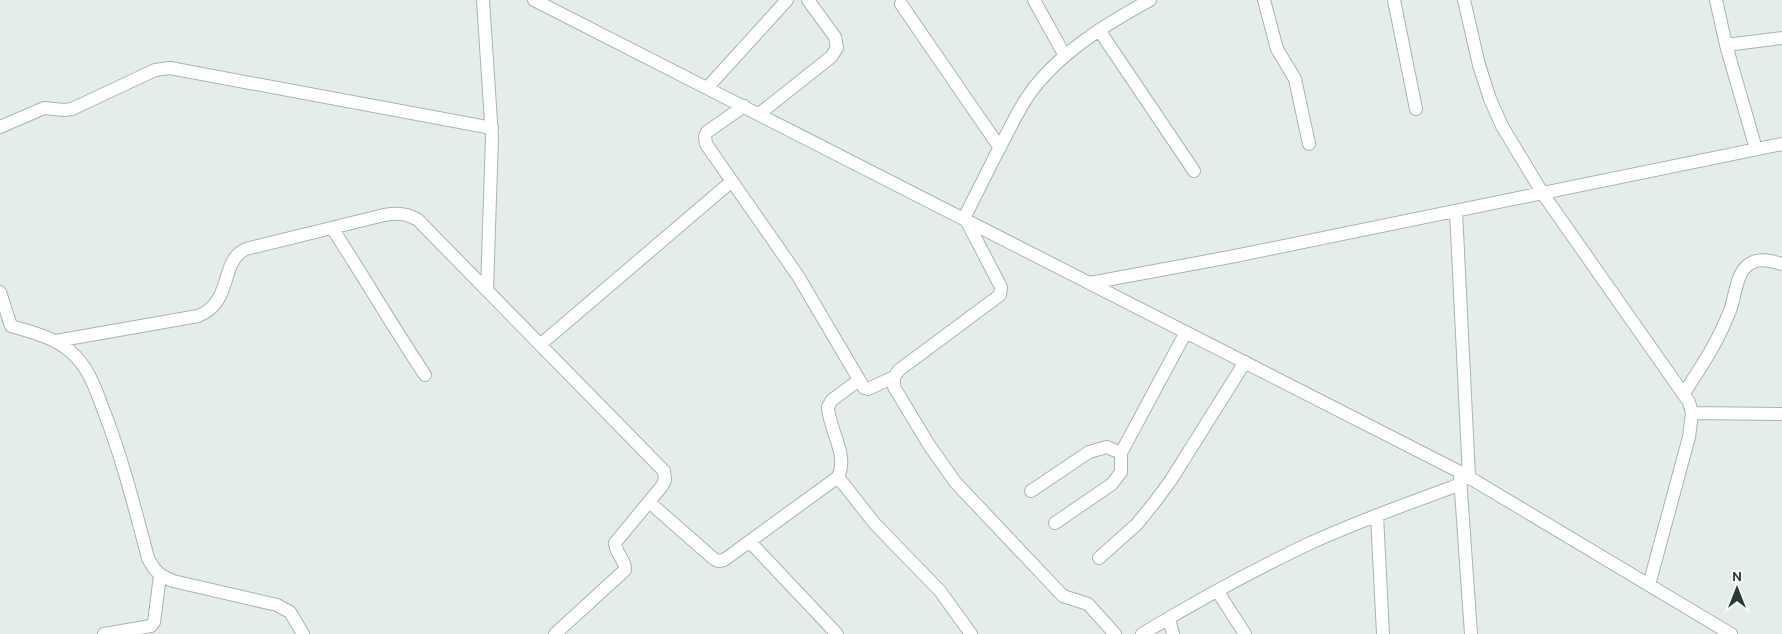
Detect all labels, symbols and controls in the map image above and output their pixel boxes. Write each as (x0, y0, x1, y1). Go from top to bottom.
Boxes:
north arrow (1712, 564, 1762, 614)
text: N (1732, 569, 1742, 586)

